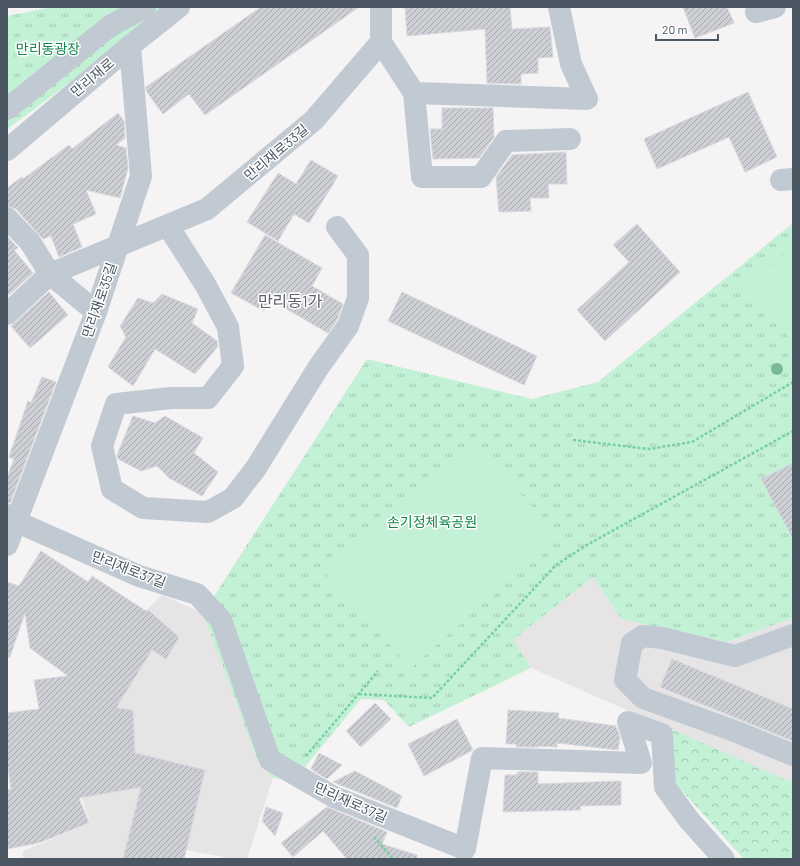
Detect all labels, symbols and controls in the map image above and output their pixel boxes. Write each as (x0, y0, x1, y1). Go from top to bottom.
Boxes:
scale bar (656, 16, 718, 42)
text: 20 m (662, 22, 688, 36)
park label: 만리동광장 (16, 40, 80, 57)
street label: 만리재로 (67, 54, 117, 100)
street label: 만리재로33길 (240, 120, 312, 184)
street label: 만리재로35길 (78, 260, 120, 340)
district label: 만리동1가 (258, 291, 323, 310)
park label: 손기정체육공원 (387, 513, 477, 530)
street label: 만리재로37길 (89, 547, 169, 591)
street label: 만리재로37길 (312, 778, 390, 826)

